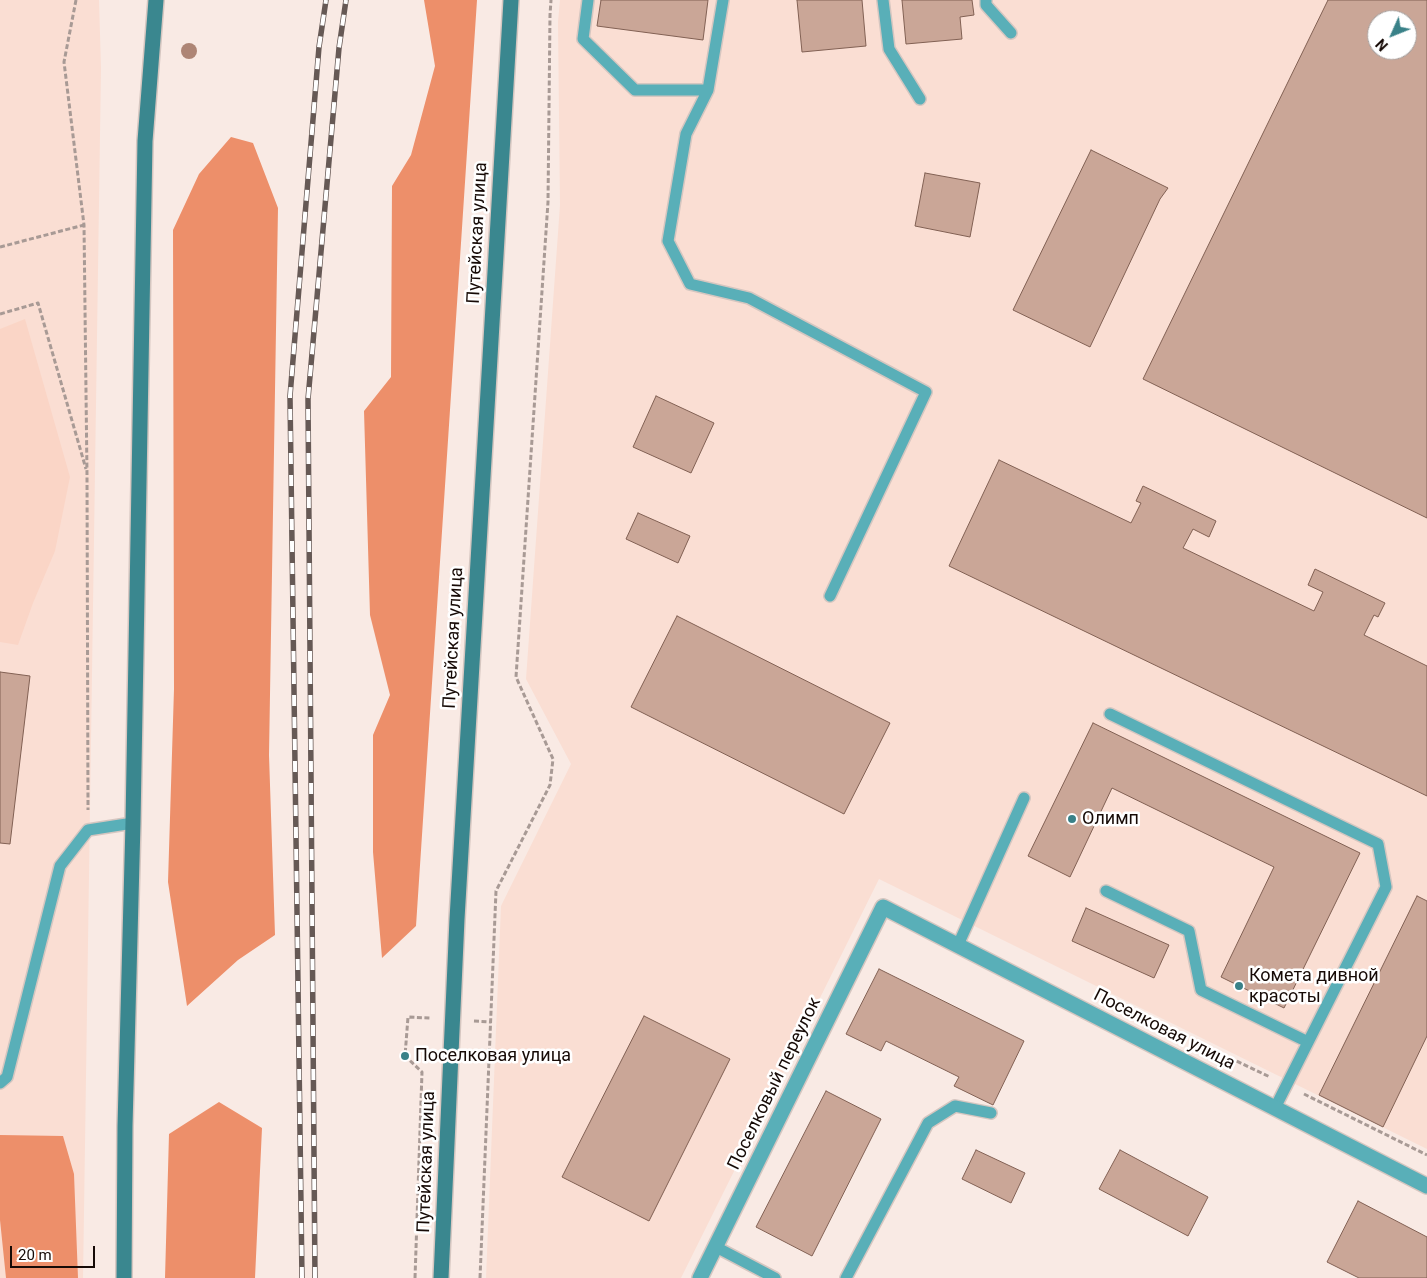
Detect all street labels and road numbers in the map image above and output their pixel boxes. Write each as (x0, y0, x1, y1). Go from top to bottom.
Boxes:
street label: Путейская улица (464, 162, 492, 304)
street label: Путейская улица (440, 567, 468, 709)
street label: Поселковая улица (1090, 985, 1238, 1075)
street label: Поселковый переулок (724, 994, 826, 1174)
street label: Путейская улица (414, 1091, 440, 1233)

